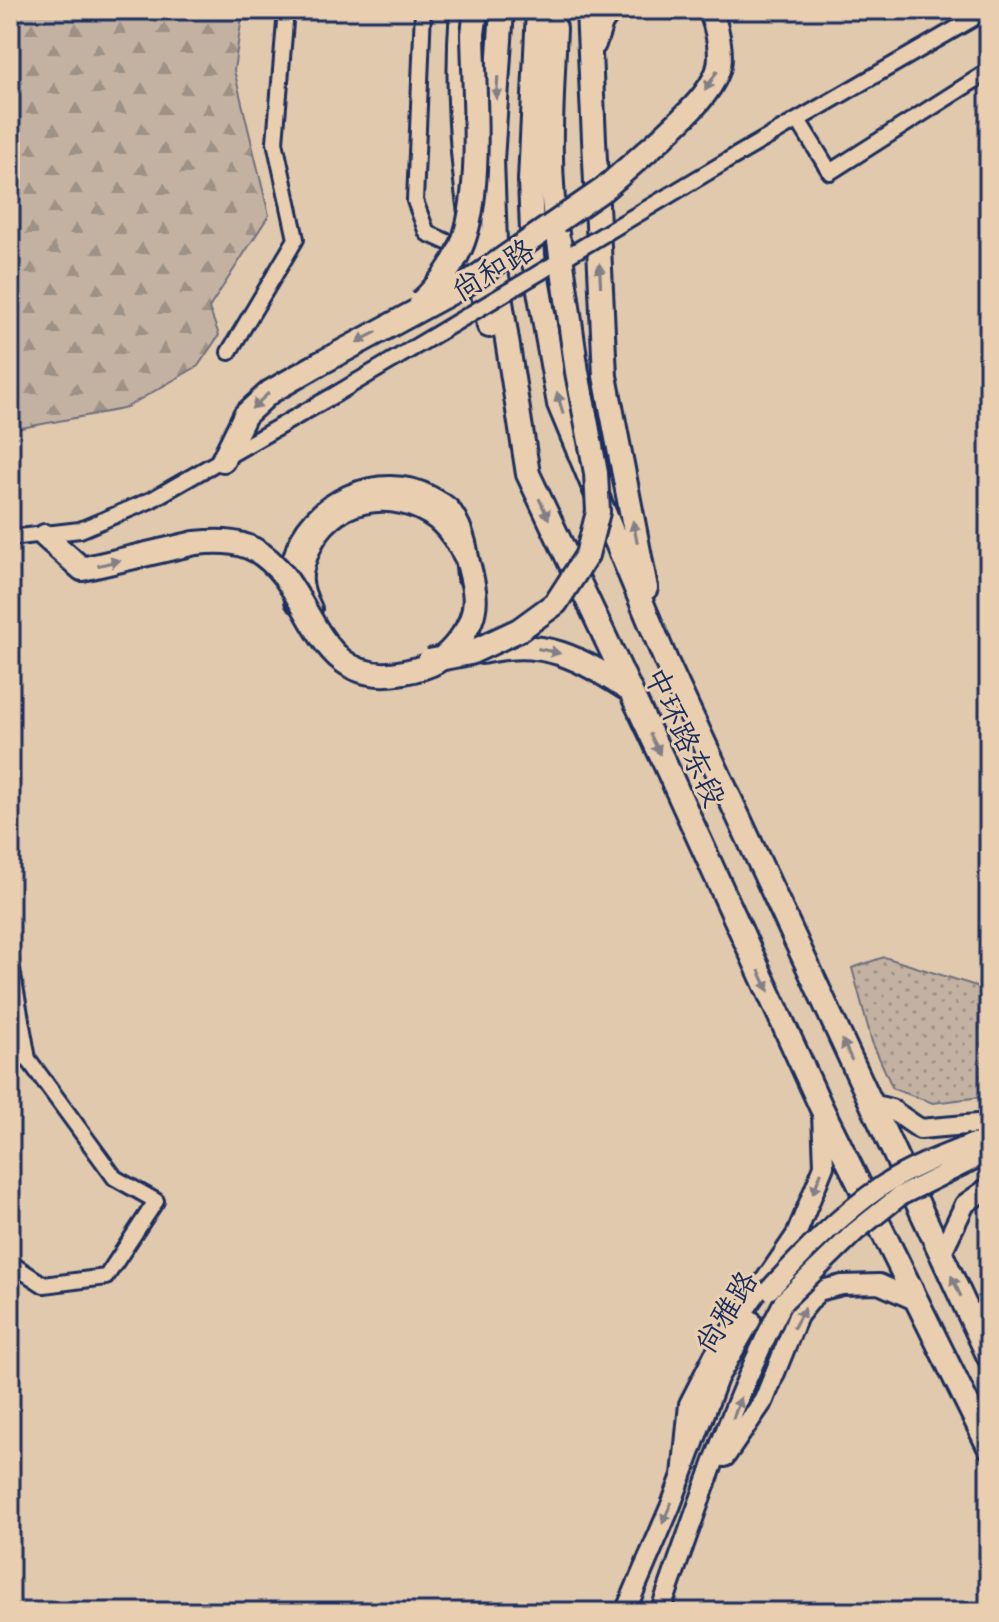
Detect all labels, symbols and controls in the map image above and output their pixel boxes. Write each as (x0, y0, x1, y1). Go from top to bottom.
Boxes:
one-way arrow (704, 70, 718, 92)
one-way arrow (490, 76, 503, 101)
street label: 尚和路 (441, 224, 545, 316)
one-way arrow (593, 262, 606, 287)
one-way arrow (356, 331, 379, 344)
one-way arrow (553, 391, 566, 415)
one-way arrow (251, 392, 270, 410)
one-way arrow (537, 498, 551, 521)
one-way arrow (628, 519, 641, 544)
one-way arrow (97, 556, 122, 569)
one-way arrow (537, 645, 562, 658)
street label: 中环路东段 (629, 658, 741, 816)
one-way arrow (648, 733, 662, 756)
one-way arrow (757, 969, 771, 993)
one-way arrow (840, 1039, 854, 1062)
one-way arrow (810, 1171, 823, 1195)
street label: 尚雅路 (679, 1260, 773, 1364)
one-way arrow (949, 1274, 963, 1298)
one-way arrow (792, 1307, 806, 1329)
one-way arrow (730, 1396, 743, 1420)
one-way arrow (661, 1501, 674, 1525)

